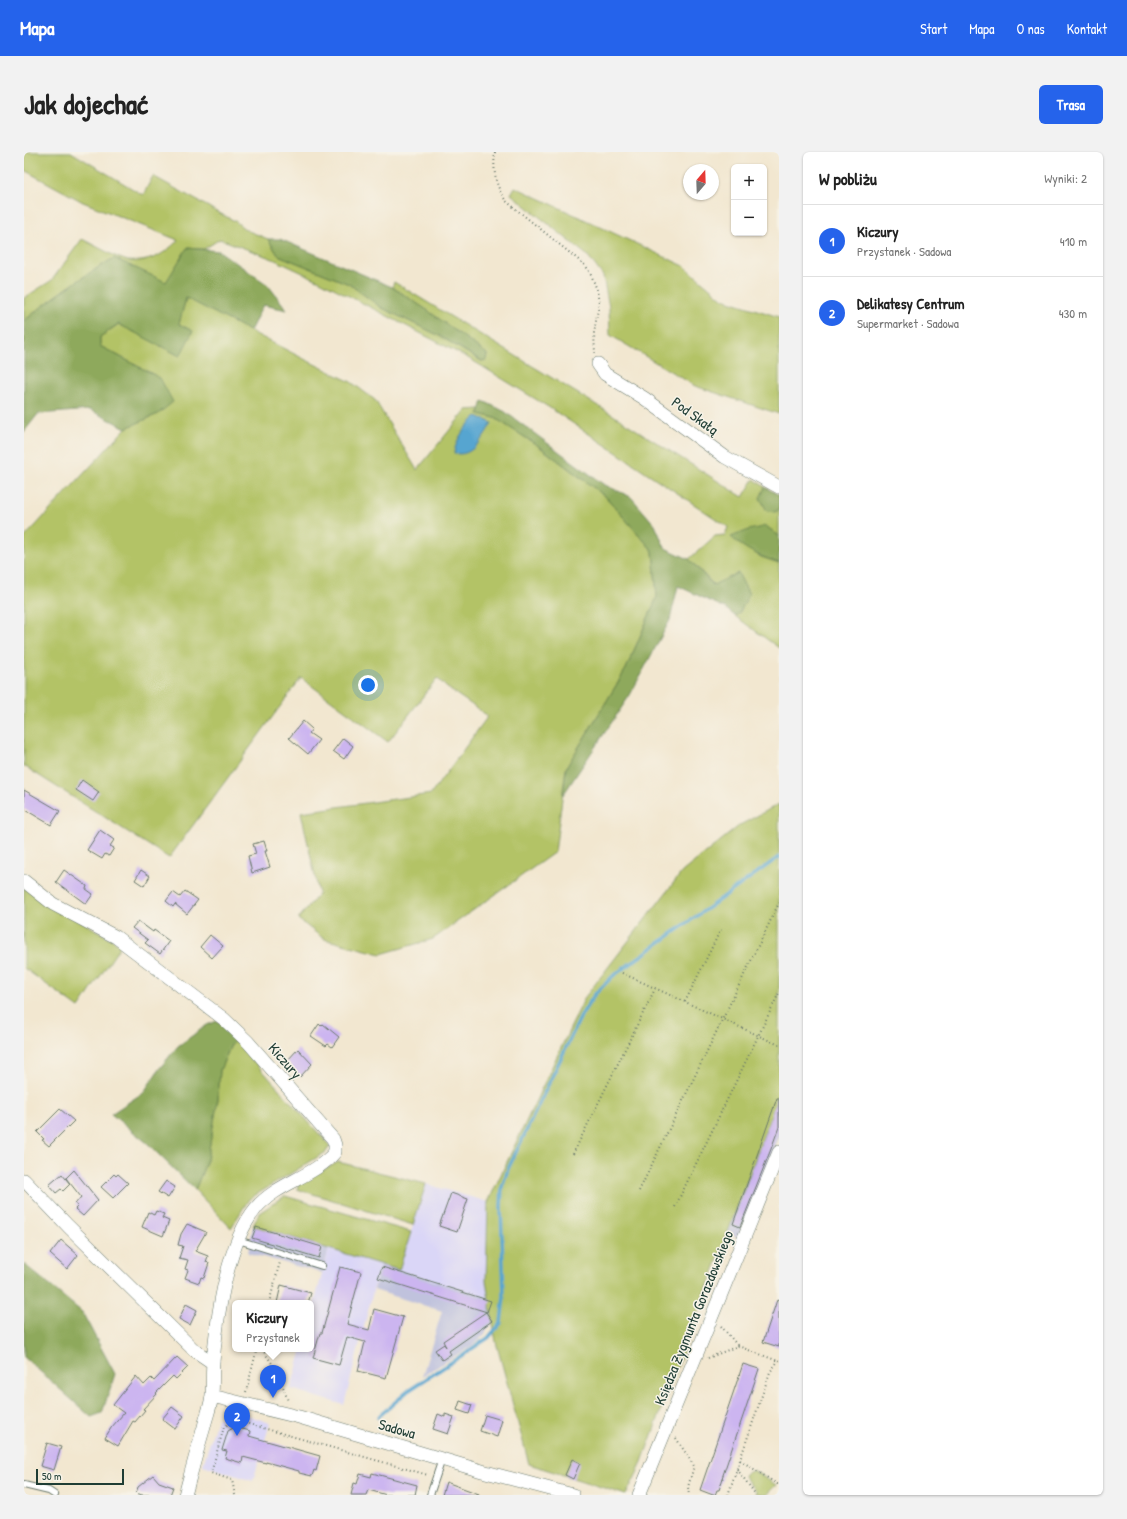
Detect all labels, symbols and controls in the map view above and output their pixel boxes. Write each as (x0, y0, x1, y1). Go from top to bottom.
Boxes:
text: Mapa (20, 15, 54, 41)
text: Start (920, 19, 947, 38)
text: Mapa (969, 19, 995, 38)
text: O nas (1017, 19, 1045, 38)
text: Kontakt (1067, 19, 1107, 38)
text: Jak dojechać (24, 85, 148, 123)
button: Trasa (1039, 85, 1103, 124)
north arrow (683, 164, 719, 200)
map controls (731, 164, 767, 236)
button: + (731, 164, 767, 200)
text: W pobliżu (819, 167, 877, 190)
text: Wyniki: 2 (1044, 169, 1087, 187)
button: − (731, 200, 767, 236)
text: Kiczury (857, 221, 899, 242)
text: 1 (830, 232, 834, 250)
text: 410 m (1060, 232, 1087, 250)
text: Przystanek · Sadowa (857, 242, 951, 260)
text: Delikatesy Centrum (857, 293, 964, 314)
text: 2 (829, 304, 835, 322)
text: 430 m (1059, 304, 1087, 322)
text: Supermarket · Sadowa (857, 314, 959, 332)
street label: Pod Skałą (668, 391, 724, 440)
your location (358, 675, 378, 695)
street label: Kiczury (264, 1038, 307, 1083)
street label: Księdza Zygmunta Gorazdowskiego (649, 1227, 738, 1408)
popup (232, 1300, 314, 1352)
text: Kiczury (246, 1307, 288, 1328)
text: Przystanek (246, 1328, 300, 1346)
pin: 1 (260, 1365, 286, 1398)
pin: 2 (224, 1403, 250, 1436)
street label: Sadowa (376, 1413, 418, 1444)
scale bar (36, 1467, 124, 1486)
text: 50 m (42, 1469, 62, 1483)

